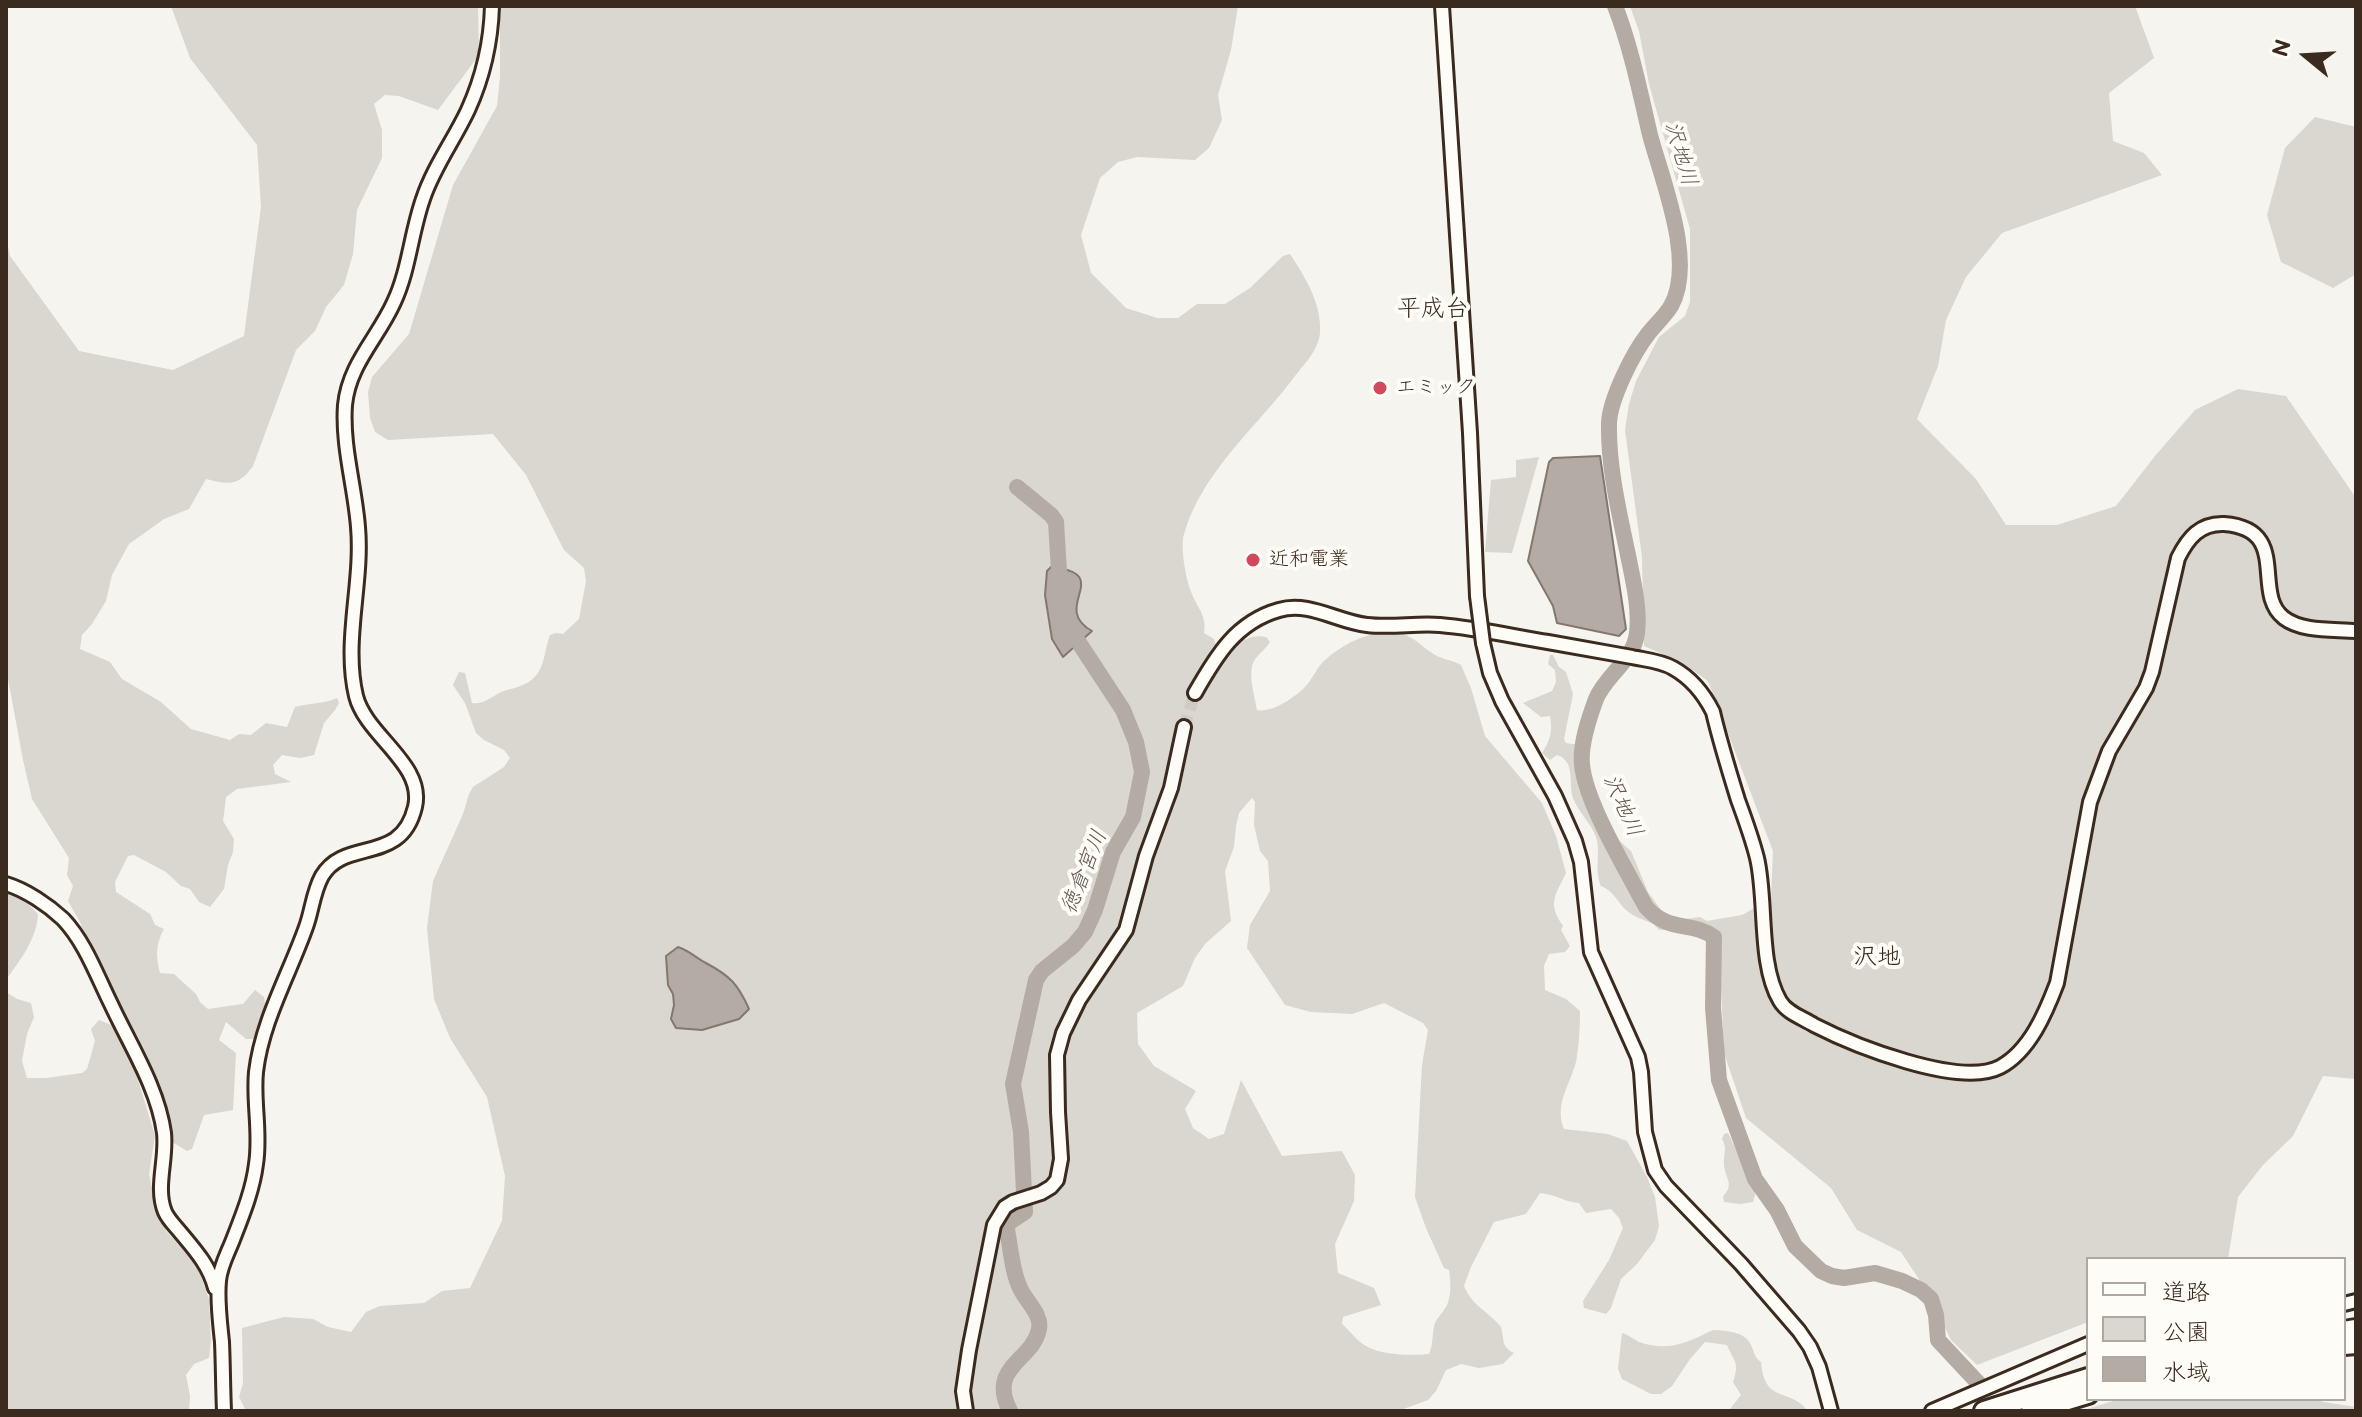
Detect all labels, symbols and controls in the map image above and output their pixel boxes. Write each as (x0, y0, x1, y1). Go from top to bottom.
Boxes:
north arrow (2266, 16, 2346, 96)
text: N (2267, 36, 2298, 60)
water label: 沢地川 (1658, 119, 1702, 189)
district label: 平成台 (1397, 296, 1469, 324)
place label: エミック (1396, 376, 1476, 400)
marker: エミック (1371, 379, 1389, 397)
place label: 近和電業 (1269, 548, 1349, 572)
marker: 近和電業 (1244, 551, 1262, 569)
water label: 沢地川 (1597, 770, 1647, 842)
water label: 徳倉宮川 (1056, 826, 1114, 918)
district label: 沢地 (1853, 944, 1901, 972)
legend (2086, 1257, 2346, 1401)
text: 道路 (2162, 1278, 2210, 1307)
text: 公園 (2162, 1318, 2210, 1347)
text: 水域 (2162, 1358, 2210, 1387)

